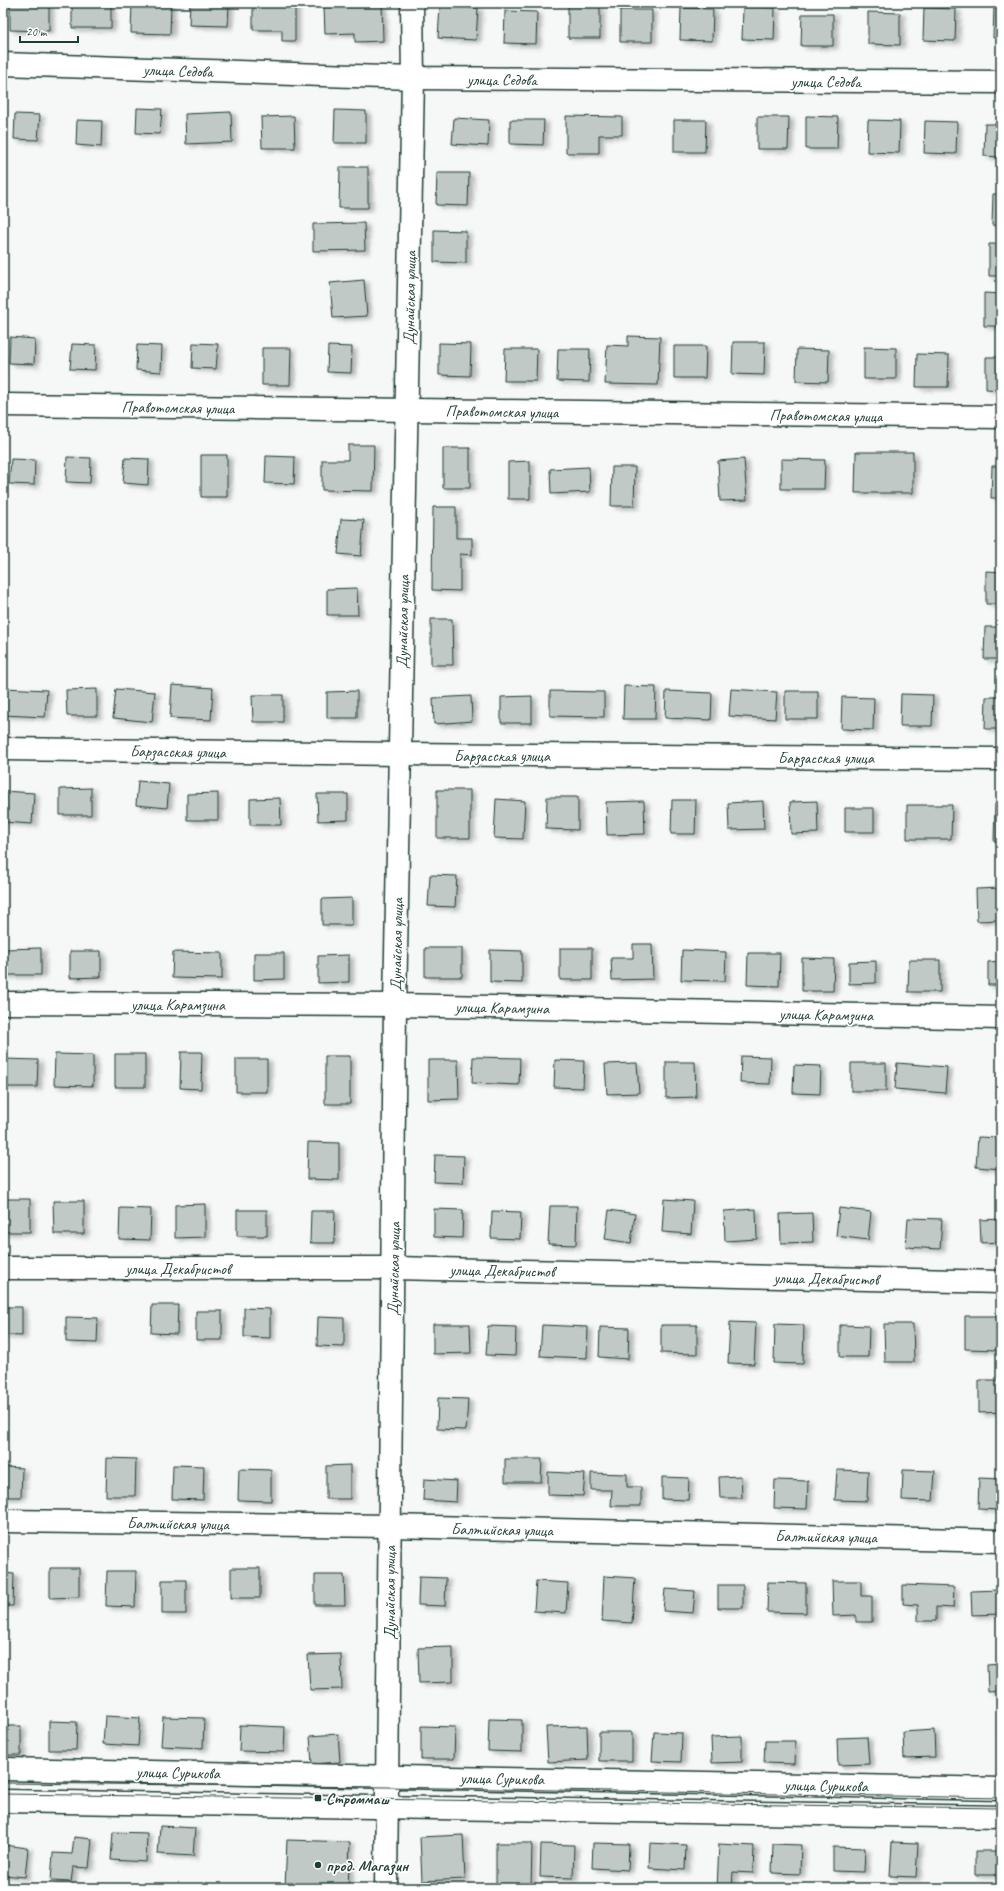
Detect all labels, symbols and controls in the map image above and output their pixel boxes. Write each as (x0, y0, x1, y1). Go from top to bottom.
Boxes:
scale bar (20, 18, 78, 44)
text: 20 m (26, 24, 48, 40)
street label: улица Седова (142, 60, 215, 82)
street label: улица Седова (466, 70, 538, 90)
street label: улица Седова (790, 72, 862, 92)
street label: Дунайская улица (399, 249, 421, 345)
street label: Правотомская улица (121, 397, 236, 419)
street label: Правотомская улица (445, 401, 560, 423)
street label: Правотомская улица (769, 405, 884, 427)
street label: Дунайская улица (392, 573, 414, 669)
street label: Барзасская улица (130, 741, 227, 763)
street label: Барзасская улица (454, 746, 551, 766)
street label: Барзасская улица (778, 748, 875, 768)
street label: Дунайская улица (386, 896, 408, 992)
street label: улица Карамзина (130, 995, 226, 1015)
street label: улица Карамзина (454, 997, 550, 1019)
street label: улица Карамзина (778, 1004, 874, 1026)
street label: Дунайская улица (383, 1220, 405, 1316)
street label: улица Декабристов (125, 1259, 234, 1279)
street label: улица Декабристов (448, 1260, 558, 1282)
street label: улица Декабристов (772, 1268, 882, 1290)
street label: Балтийская улица (127, 1513, 231, 1535)
street label: Балтийская улица (451, 1519, 555, 1541)
street label: Балтийская улица (775, 1526, 879, 1548)
street label: Дунайская улица (380, 1545, 400, 1640)
street label: улица Сурикова (135, 1762, 221, 1784)
street label: улица Сурикова (459, 1768, 545, 1790)
street label: улица Сурикова (783, 1775, 869, 1797)
place label: Строммаш (326, 1789, 390, 1809)
marker: Строммаш (313, 1793, 323, 1803)
place label: прод. Магазин (326, 1856, 410, 1876)
marker: прод. Магазин (313, 1860, 323, 1870)

